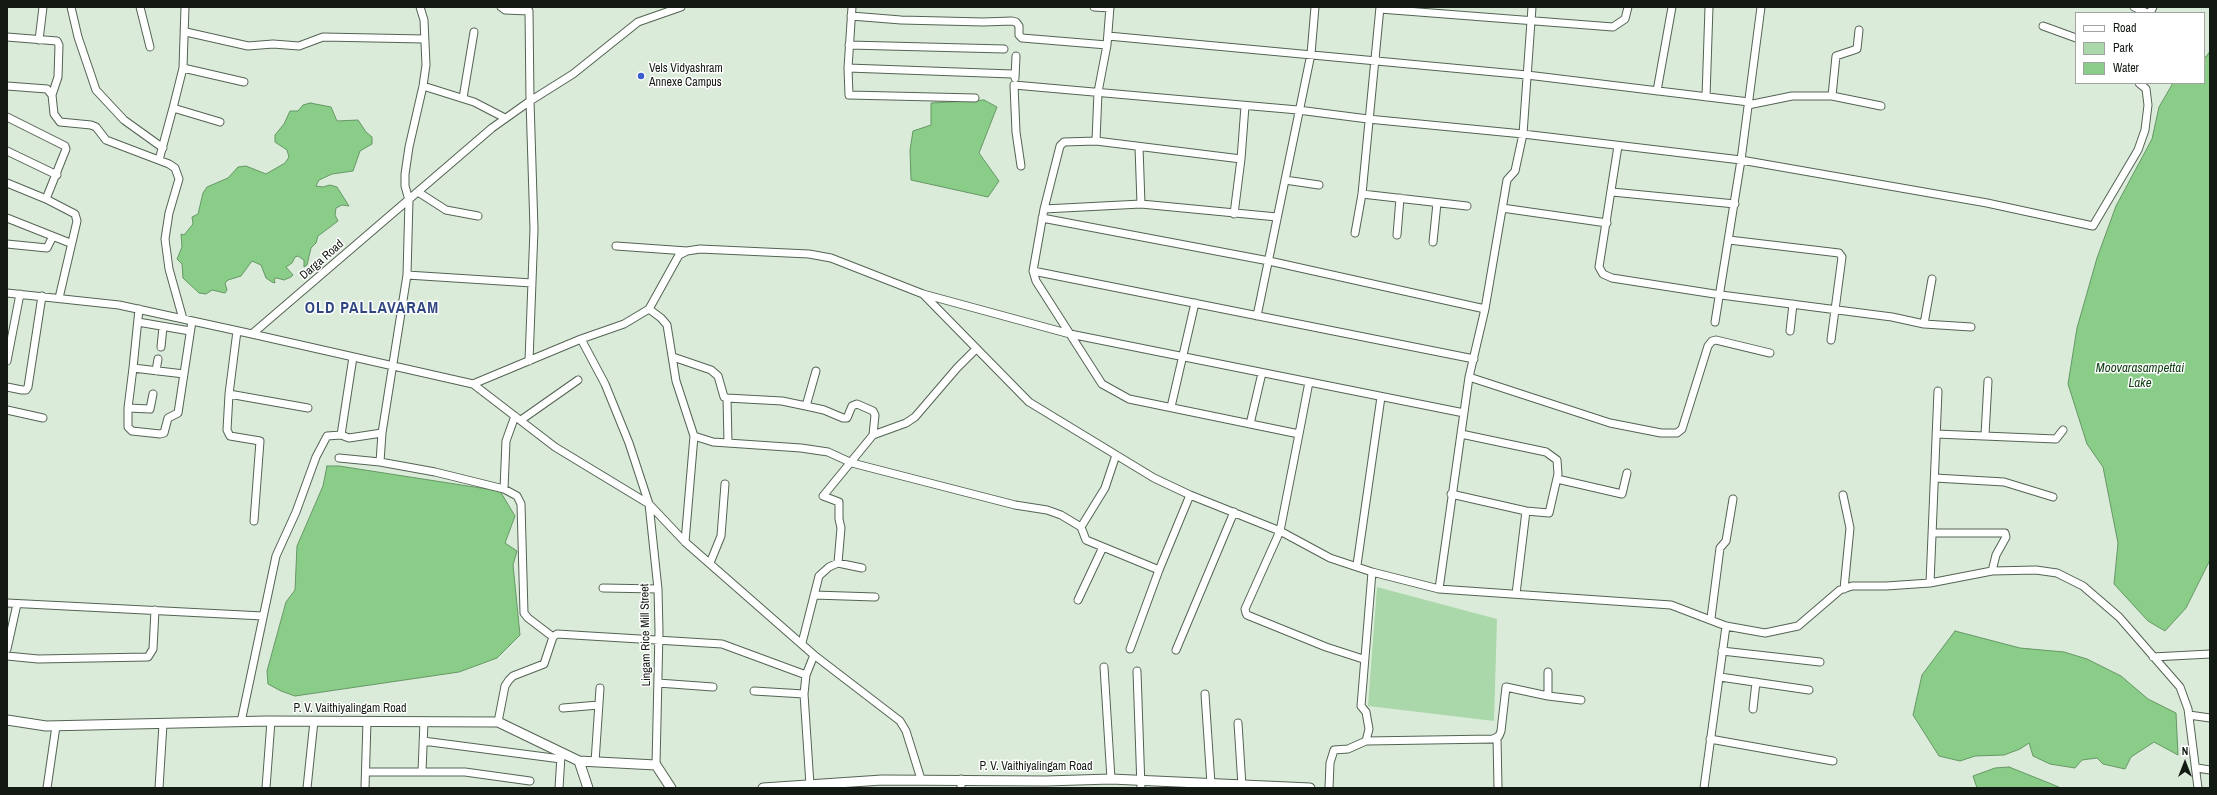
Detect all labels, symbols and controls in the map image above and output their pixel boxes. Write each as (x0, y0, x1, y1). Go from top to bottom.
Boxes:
legend (2075, 12, 2205, 84)
text: Road (2113, 20, 2137, 36)
text: Park (2113, 40, 2133, 56)
text: Water (2113, 60, 2139, 76)
place label: Vels Vidyashram Annexe Campus (649, 62, 723, 90)
marker: Vels Vidyashram Annexe Campus (636, 71, 646, 81)
street label: Darga Road (297, 237, 347, 283)
district label: OLD PALLAVARAM (305, 299, 439, 319)
water label: Moovarasampettai Lake (2096, 361, 2184, 392)
street label: Lingam Rice Mill Street (638, 583, 654, 687)
street label: P. V. Vaithiyalingam Road (293, 702, 407, 716)
north arrow (2165, 743, 2205, 783)
text: N (2182, 744, 2188, 758)
street label: P. V. Vaithiyalingam Road (979, 760, 1093, 774)

